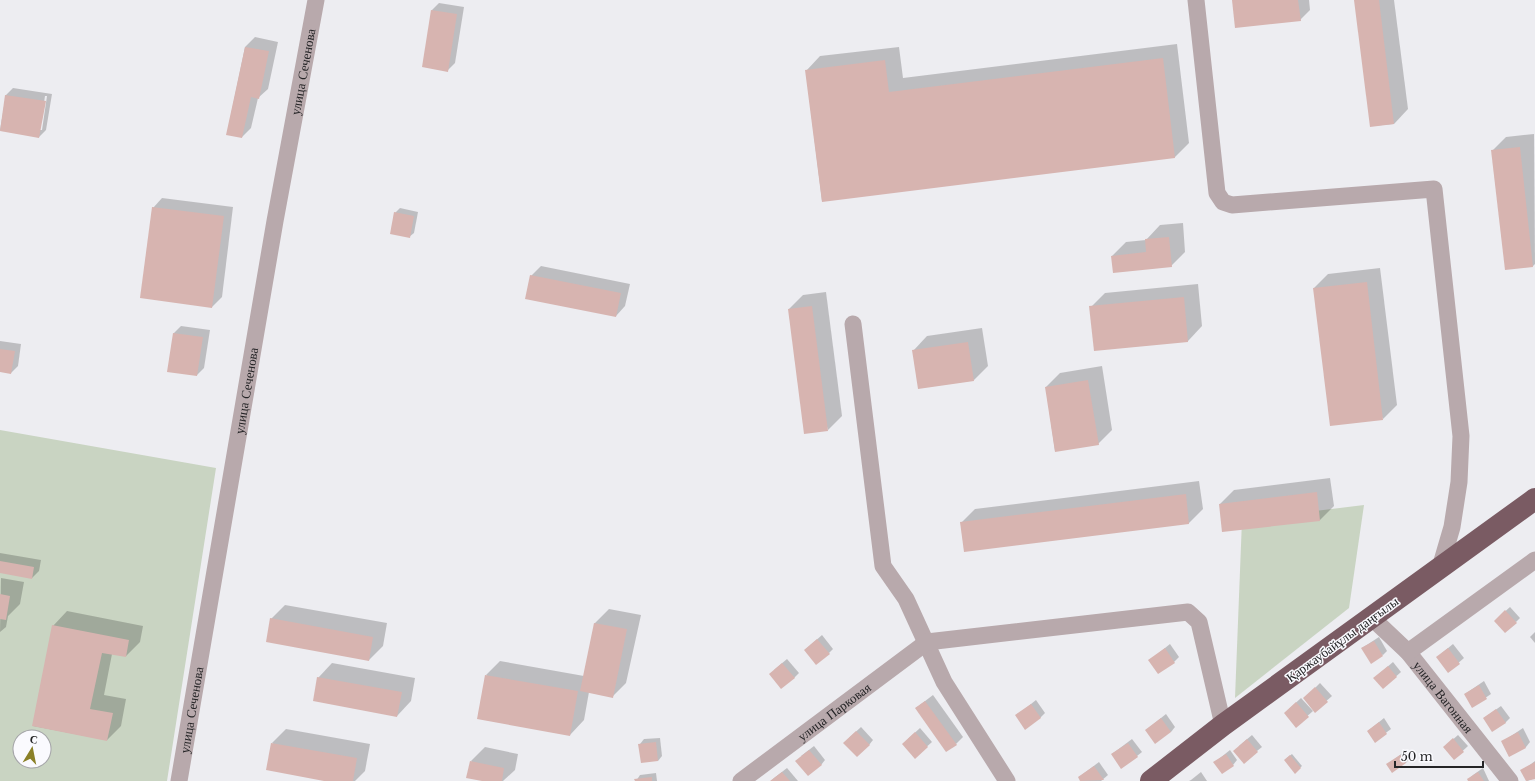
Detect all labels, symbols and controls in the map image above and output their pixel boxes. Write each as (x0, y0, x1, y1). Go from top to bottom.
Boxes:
street label: улица Сеченова (287, 27, 320, 116)
street label: улица Сеченова (231, 346, 262, 435)
street label: Қаржаубайұлы даңғылы (1283, 593, 1402, 686)
street label: улица Вагонная (1409, 657, 1477, 737)
street label: улица Сеченова (176, 665, 207, 755)
street label: улица Парковая (794, 679, 874, 745)
north arrow (12, 729, 52, 769)
text: С (29, 732, 39, 747)
scale bar (1395, 743, 1483, 769)
text: 50 m (1401, 749, 1433, 764)

